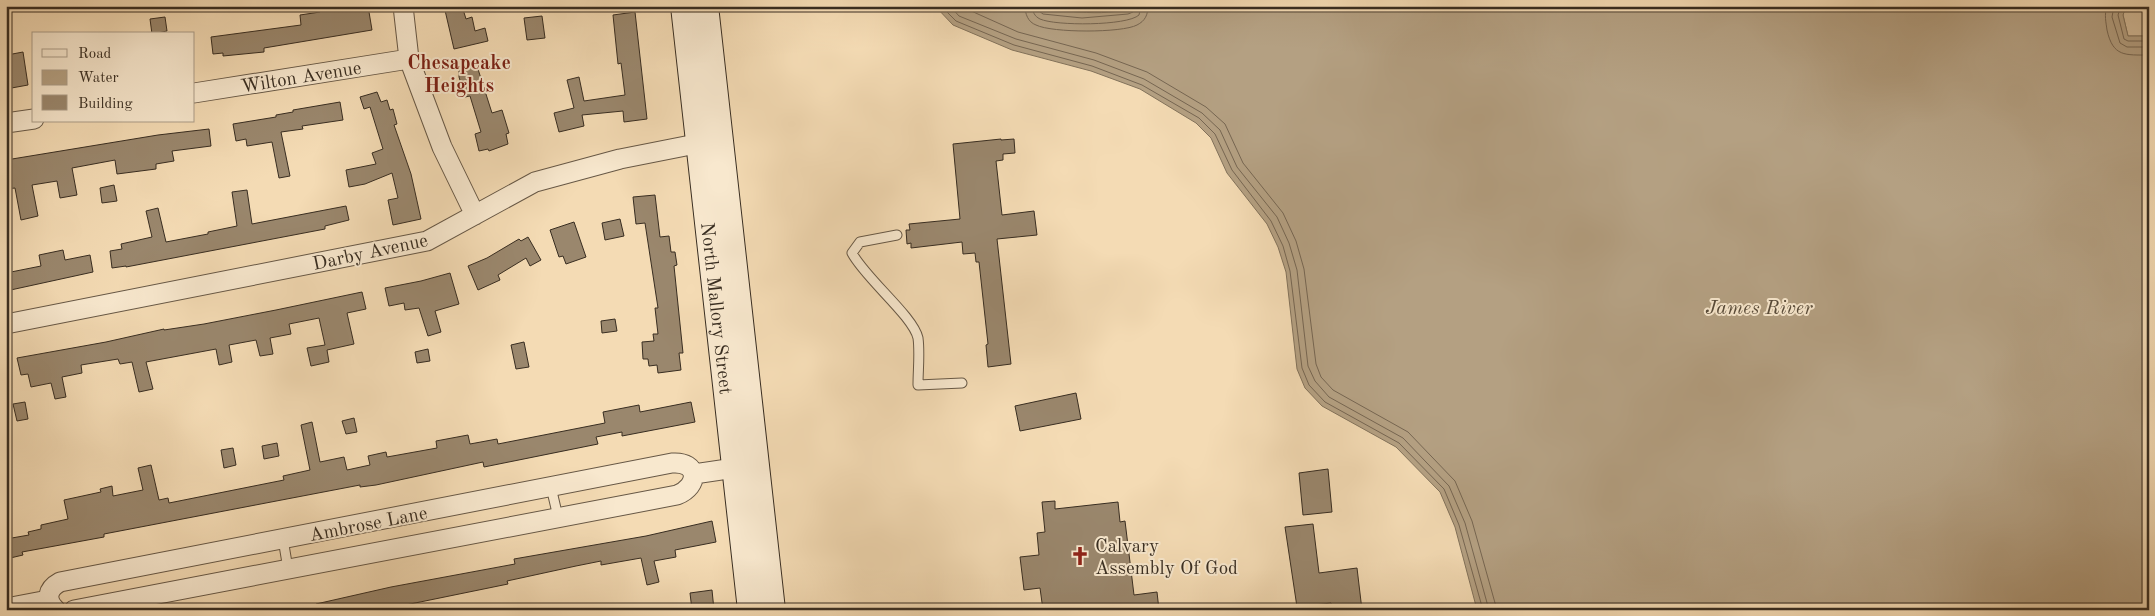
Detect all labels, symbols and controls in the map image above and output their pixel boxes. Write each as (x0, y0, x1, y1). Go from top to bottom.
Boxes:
legend (32, 32, 195, 122)
text: Road (78, 47, 112, 62)
district label: Chesapeake Heights (407, 54, 511, 97)
street label: Wilton Avenue (240, 60, 363, 97)
text: Water (78, 71, 119, 86)
text: Building (78, 97, 133, 112)
street label: North Mallory Street (696, 221, 734, 395)
street label: Darby Avenue (311, 232, 430, 275)
water label: James River (1705, 299, 1813, 319)
street label: Ambrose Lane (308, 505, 429, 546)
place label: Calvary Assembly Of God (1095, 538, 1238, 579)
church icon: Calvary Assembly Of God (1069, 545, 1091, 567)

